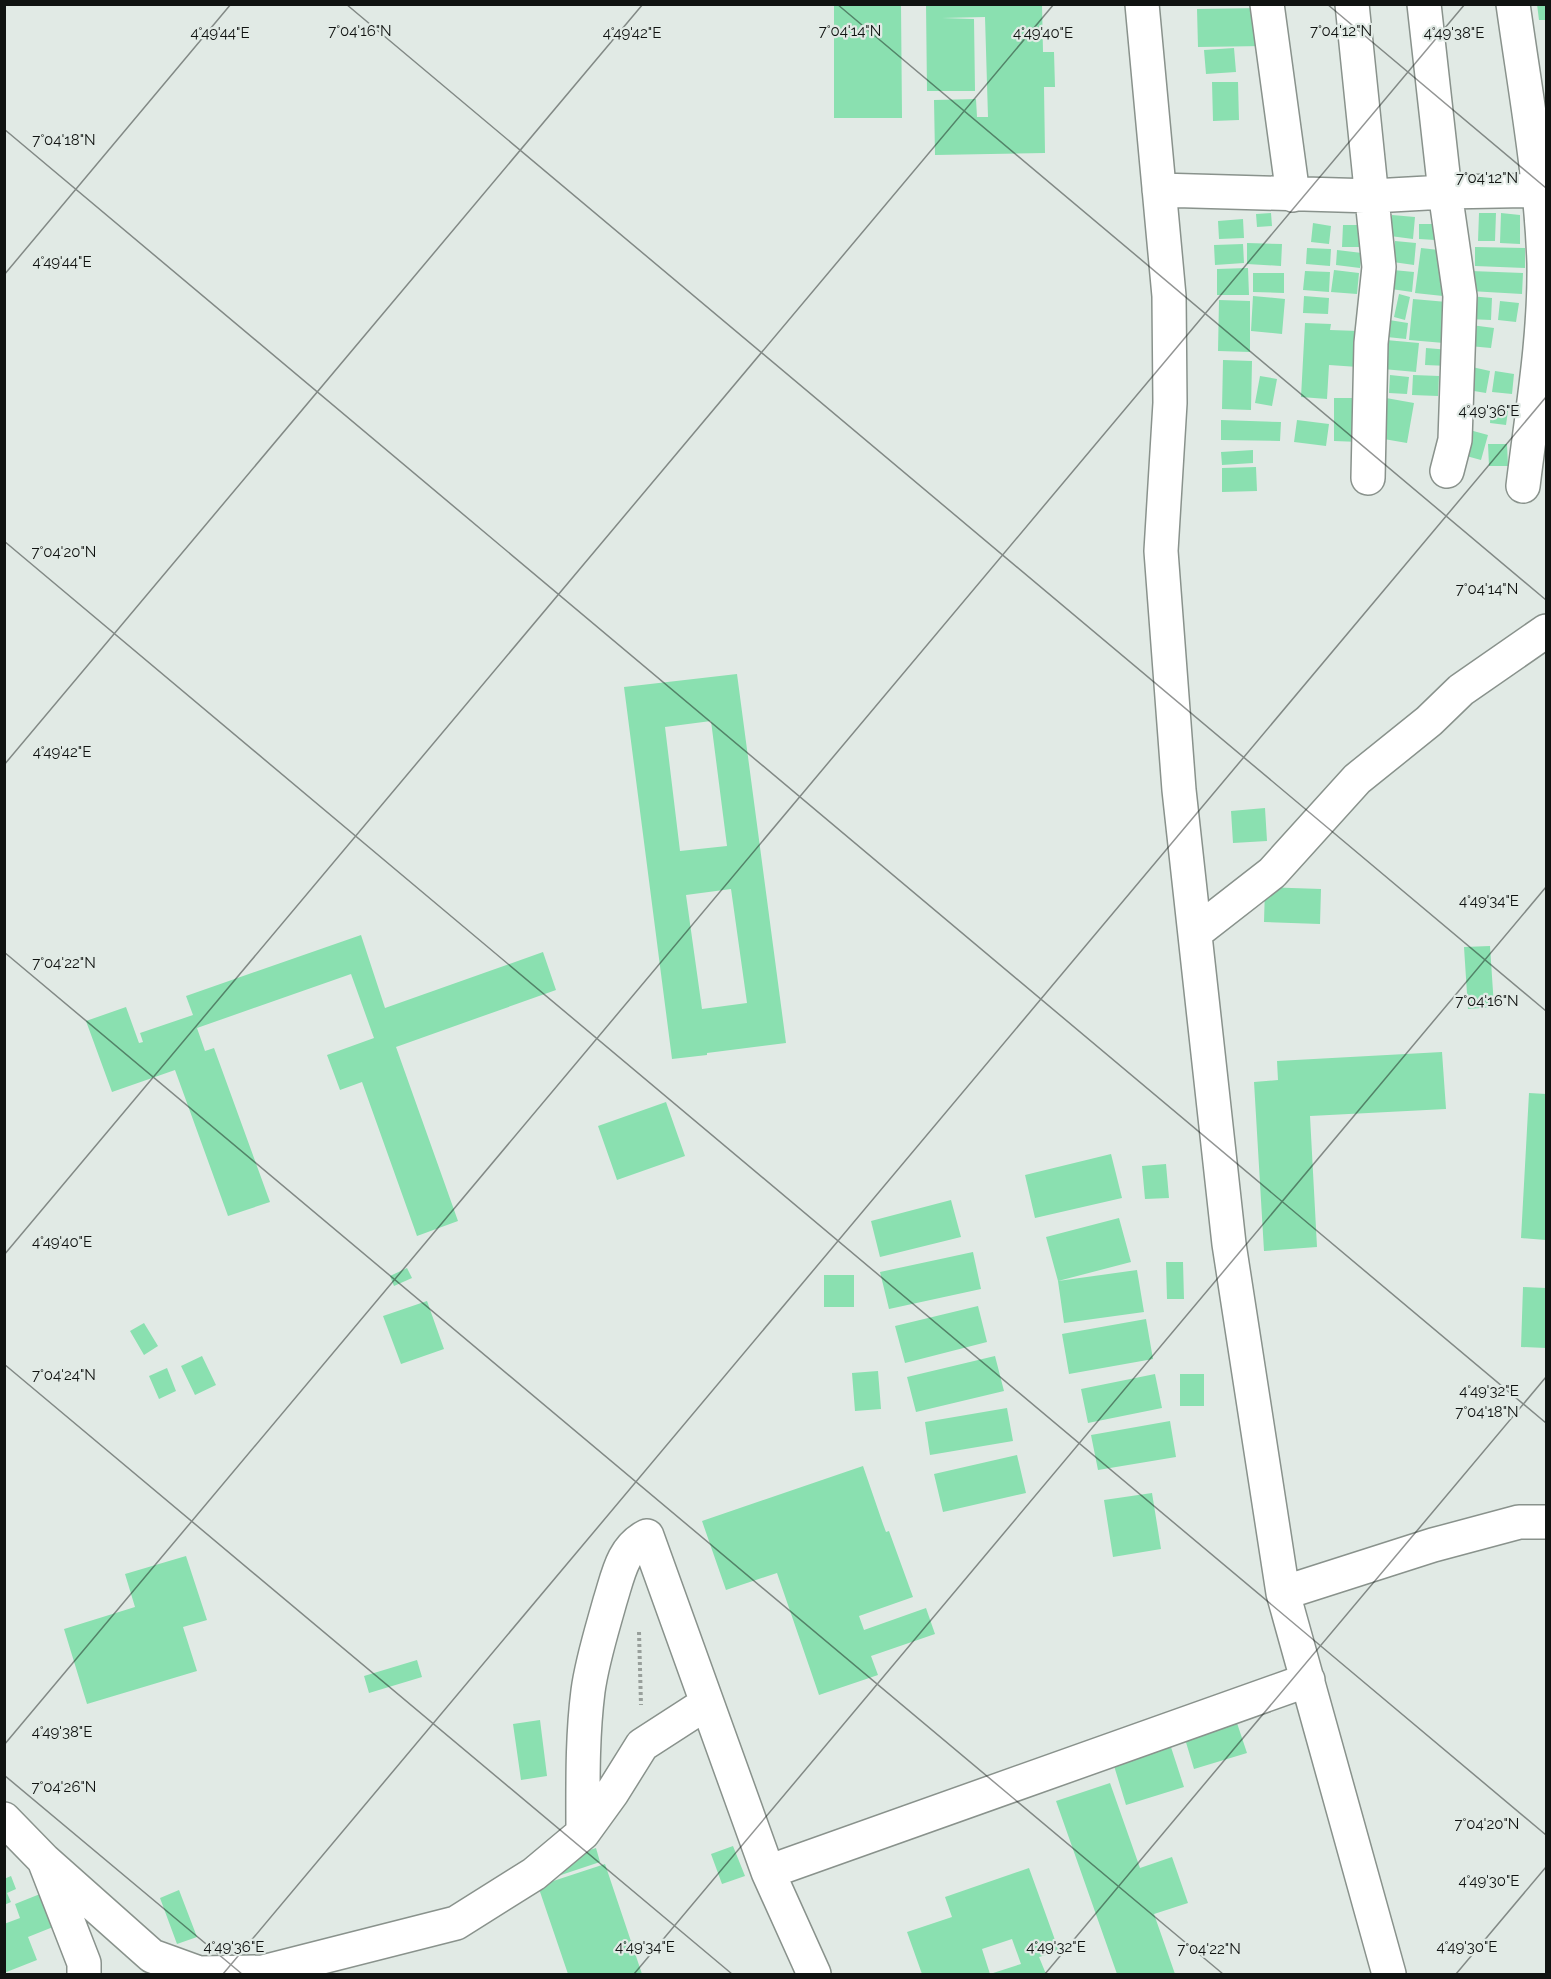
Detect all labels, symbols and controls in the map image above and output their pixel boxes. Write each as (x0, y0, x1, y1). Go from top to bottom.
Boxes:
text: 7°04'16"N (328, 22, 392, 40)
text: 7°04'14"N (819, 22, 881, 40)
text: 7°04'12"N (1310, 22, 1372, 40)
text: 4°49'44"E (190, 24, 250, 42)
text: 4°49'42"E (603, 24, 661, 42)
text: 4°49'40"E (1013, 24, 1073, 42)
text: 4°49'38"E (1424, 24, 1484, 42)
text: 7°04'18"N (32, 131, 96, 149)
text: 7°04'12"N (1456, 169, 1518, 187)
text: 4°49'44"E (32, 253, 92, 271)
text: 4°49'36"E (1459, 402, 1519, 420)
text: 7°04'20"N (32, 543, 96, 561)
text: 7°04'14"N (1456, 580, 1518, 598)
text: 4°49'42"E (33, 743, 91, 761)
text: 4°49'34"E (1459, 892, 1519, 910)
text: 7°04'22"N (32, 954, 96, 972)
text: 7°04'16"N (1455, 992, 1519, 1010)
text: 4°49'40"E (32, 1233, 92, 1251)
text: 7°04'24"N (32, 1366, 96, 1384)
text: 4°49'32"E (1459, 1382, 1519, 1400)
text: 7°04'18"N (1455, 1403, 1519, 1421)
text: 4°49'38"E (32, 1723, 92, 1741)
text: 7°04'26"N (32, 1778, 96, 1796)
text: 7°04'20"N (1455, 1815, 1519, 1833)
text: 4°49'30"E (1459, 1872, 1519, 1890)
text: 4°49'36"E (204, 1938, 264, 1956)
text: 4°49'34"E (615, 1938, 675, 1956)
text: 4°49'32"E (1026, 1938, 1086, 1956)
text: 4°49'30"E (1437, 1938, 1497, 1956)
text: 7°04'22"N (1177, 1940, 1241, 1958)

